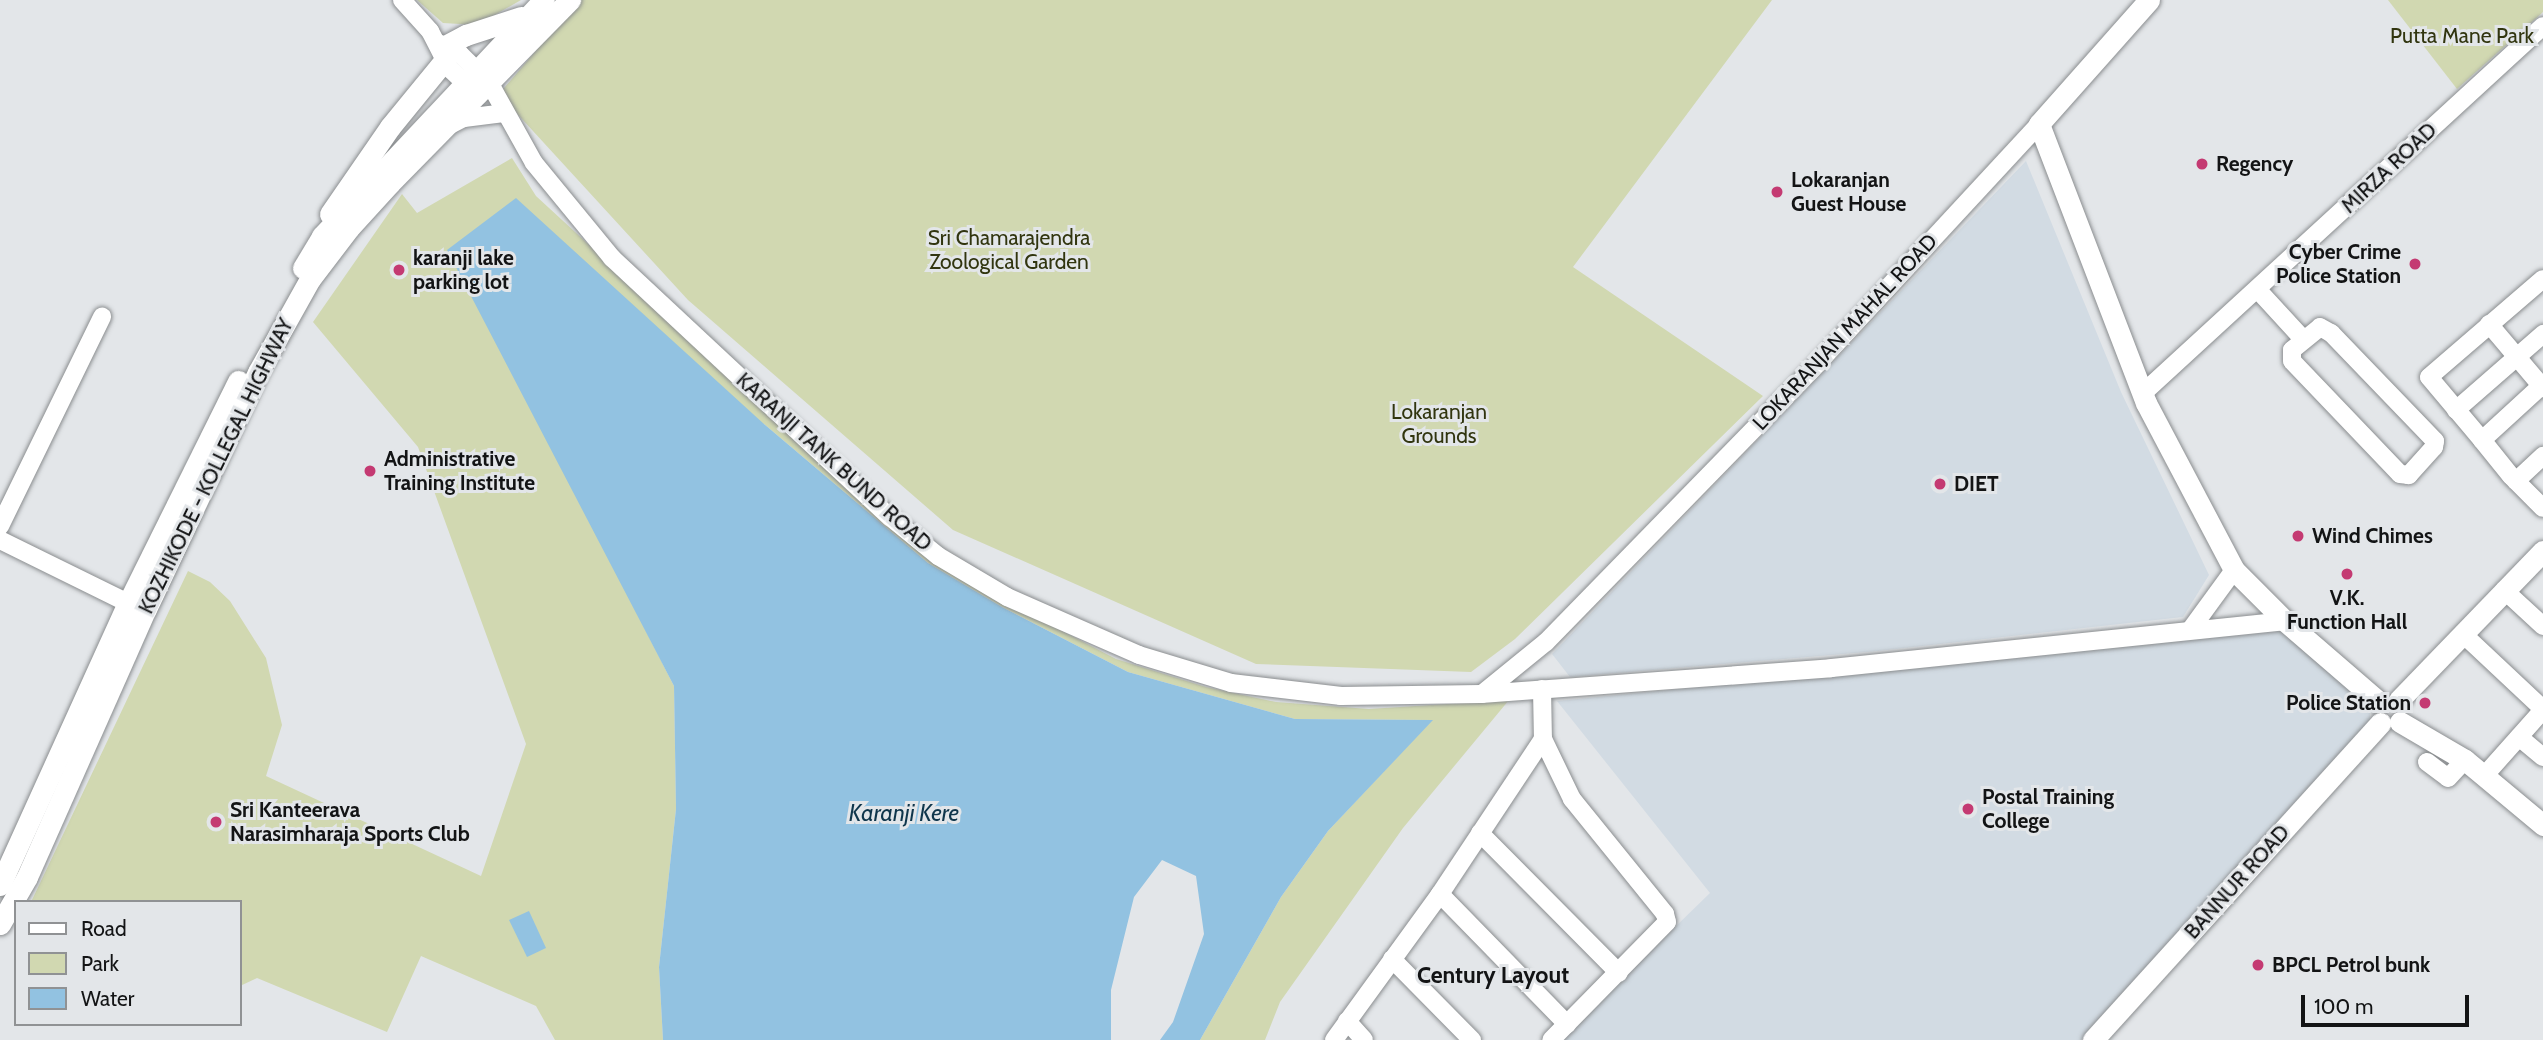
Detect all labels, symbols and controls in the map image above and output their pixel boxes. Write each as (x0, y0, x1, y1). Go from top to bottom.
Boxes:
park label: Putta Mane Park (2390, 23, 2534, 49)
street label: MIRZA ROAD (2336, 118, 2442, 218)
place label: Regency (2216, 151, 2293, 177)
marker: Regency (2194, 156, 2210, 172)
place label: Lokaranjan Guest House (1791, 167, 1906, 217)
marker: Lokaranjan Guest House (1769, 184, 1785, 200)
park label: Sri Chamarajendra Zoological Garden (928, 225, 1090, 275)
street label: LOKARANJAN MAHAL ROAD (1747, 229, 1943, 435)
place label: Cyber Crime Police Station (2276, 239, 2401, 289)
place label: karanji lake parking lot (413, 245, 514, 295)
marker: Cyber Crime Police Station (2407, 256, 2423, 272)
marker: karanji lake parking lot (391, 262, 407, 278)
street label: KOZHIKODE - KOLLEGAL HIGHWAY (133, 314, 299, 618)
street label: KARANJI TANK BUND ROAD (731, 368, 937, 556)
park label: Lokaranjan Grounds (1391, 399, 1487, 449)
place label: Administrative Training Institute (384, 446, 535, 496)
marker: Administrative Training Institute (362, 463, 378, 479)
place label: DIET (1954, 471, 1999, 497)
marker: DIET (1932, 476, 1948, 492)
place label: Wind Chimes (2312, 523, 2433, 549)
marker: Wind Chimes (2290, 528, 2306, 544)
marker: V.K. Function Hall (2339, 566, 2355, 582)
place label: V.K. Function Hall (2287, 585, 2407, 635)
place label: Police Station (2286, 690, 2411, 716)
marker: Police Station (2417, 695, 2433, 711)
place label: Postal Training College (1982, 784, 2114, 834)
place label: Sri Kanteerava Narasimharaja Sports Club (230, 797, 470, 847)
water label: Karanji Kere (849, 799, 959, 827)
marker: Postal Training College (1960, 801, 1976, 817)
marker: Sri Kanteerava Narasimharaja Sports Club (208, 814, 224, 830)
street label: BANNUR ROAD (2179, 820, 2295, 944)
legend (14, 900, 242, 1026)
text: Road (81, 916, 127, 941)
text: Park (81, 951, 119, 976)
place label: BPCL Petrol bunk (2272, 952, 2430, 978)
marker: BPCL Petrol bunk (2250, 957, 2266, 973)
district label: Century Layout (1417, 961, 1569, 989)
scale bar (2305, 981, 2473, 1025)
text: Water (81, 986, 134, 1011)
text: 100 m (2314, 994, 2373, 1019)

